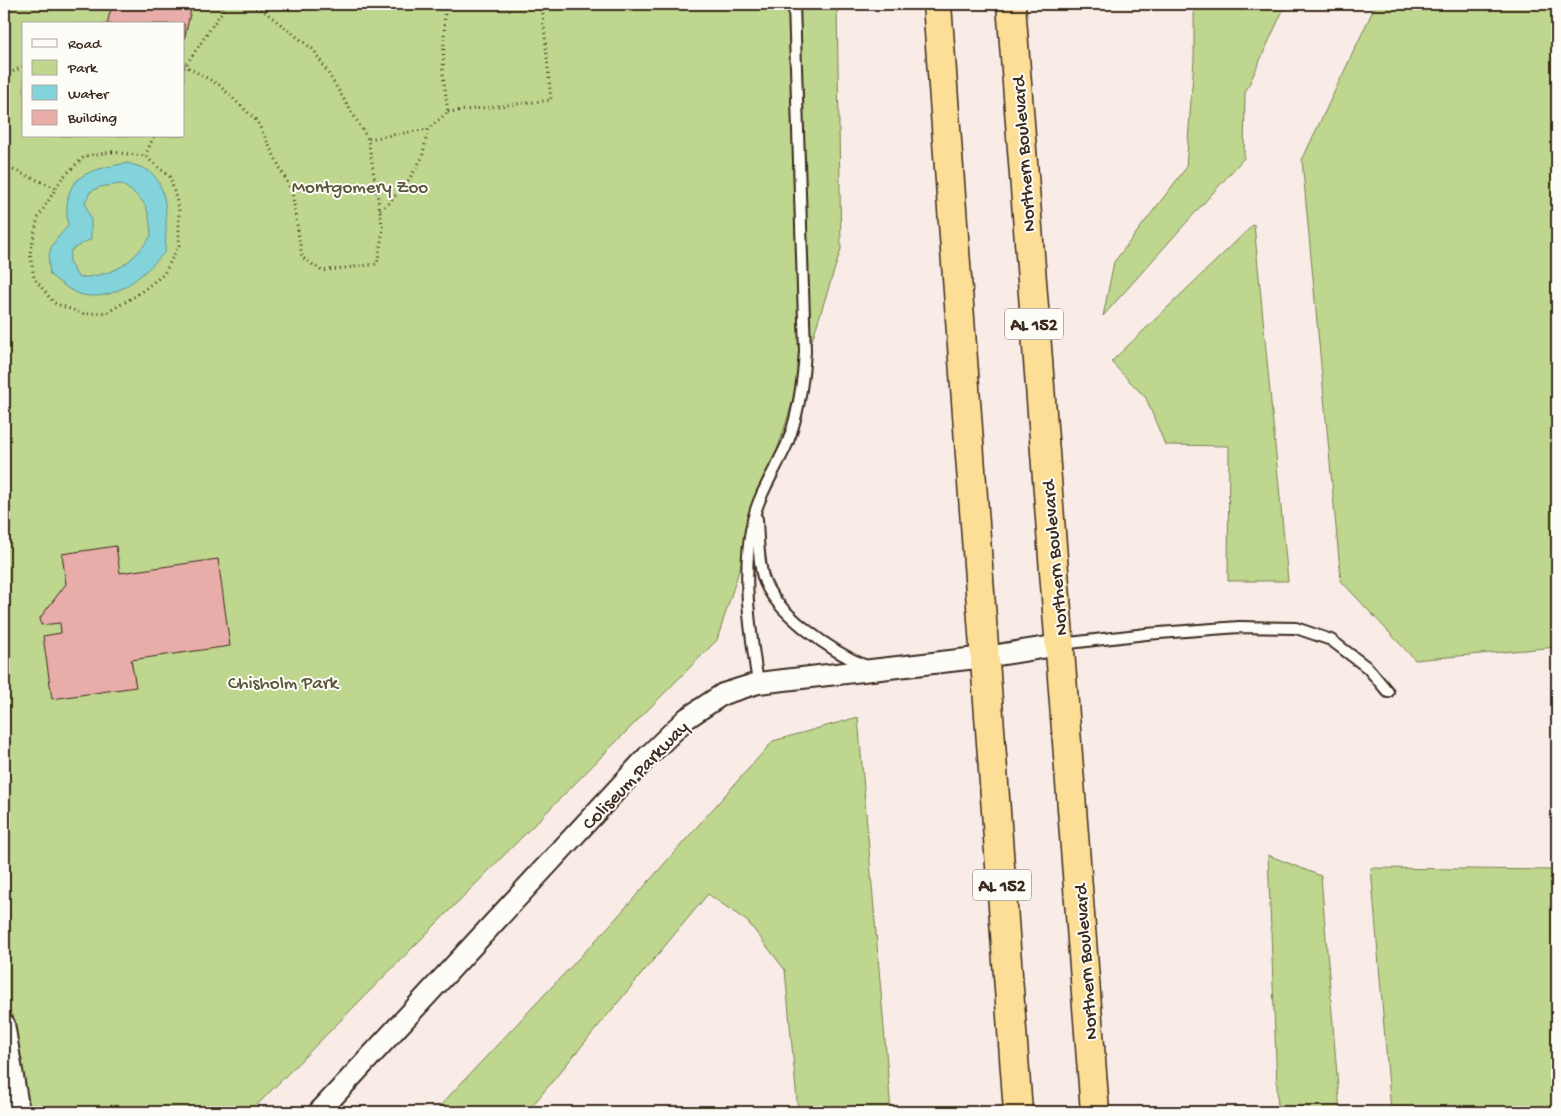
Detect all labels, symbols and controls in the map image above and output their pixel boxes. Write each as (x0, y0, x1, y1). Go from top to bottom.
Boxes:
legend (22, 22, 185, 138)
text: Road (68, 36, 102, 54)
text: Park (67, 60, 98, 78)
street label: Northern Boulevard (1008, 73, 1042, 233)
text: Water (68, 86, 110, 104)
text: Building (67, 110, 117, 128)
park label: Montgomery Zoo (292, 177, 428, 200)
road number: AL 152 (1005, 308, 1063, 339)
street label: Northern Boulevard (1038, 477, 1075, 637)
park label: Chisholm Park (228, 673, 340, 696)
street label: Coliseum Parkway (579, 717, 695, 836)
road number: AL 152 (973, 870, 1031, 900)
street label: Northern Boulevard (1070, 881, 1104, 1041)

